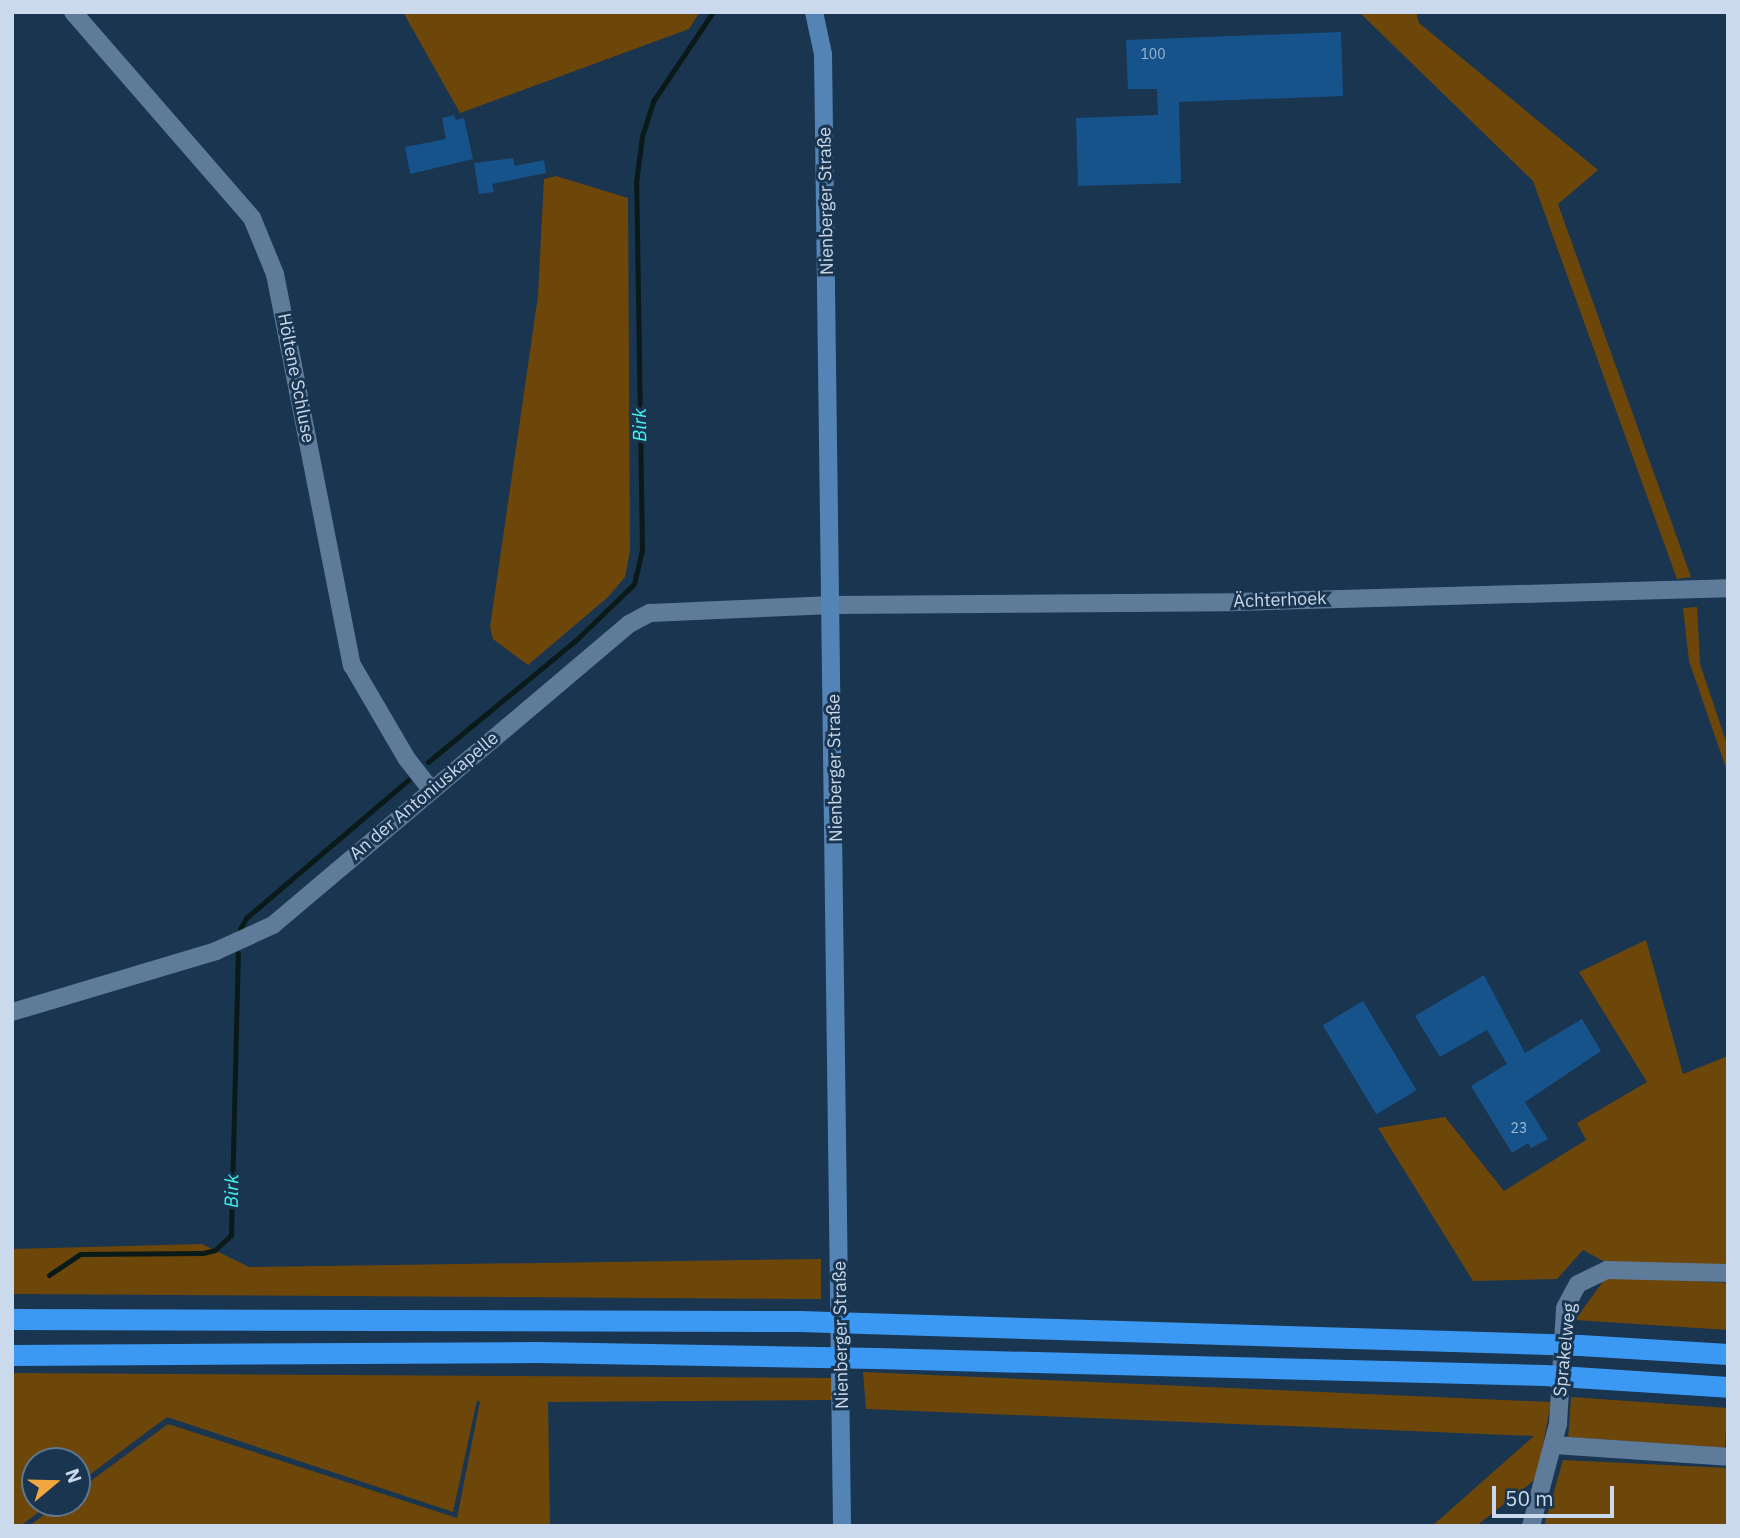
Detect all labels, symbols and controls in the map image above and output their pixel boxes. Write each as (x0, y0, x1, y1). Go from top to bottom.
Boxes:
house number: 100 (1140, 46, 1166, 62)
street label: Nienberger Straße (814, 127, 838, 275)
street label: Höltene Schluse (273, 311, 319, 445)
water label: Birk (628, 408, 652, 442)
street label: Ächterhoek (1233, 588, 1327, 612)
street label: Nienberger Straße (823, 694, 847, 842)
street label: An der Antoniuskapelle (345, 727, 503, 865)
house number: 23 (1511, 1120, 1527, 1136)
water label: Birk (220, 1174, 244, 1208)
street label: Nienberger Straße (829, 1261, 853, 1409)
street label: Sprakelweg (1549, 1302, 1581, 1398)
north arrow (21, 1447, 91, 1517)
text: N (60, 1465, 88, 1486)
scale bar (1495, 1472, 1618, 1516)
text: 50 m (1505, 1484, 1554, 1512)

